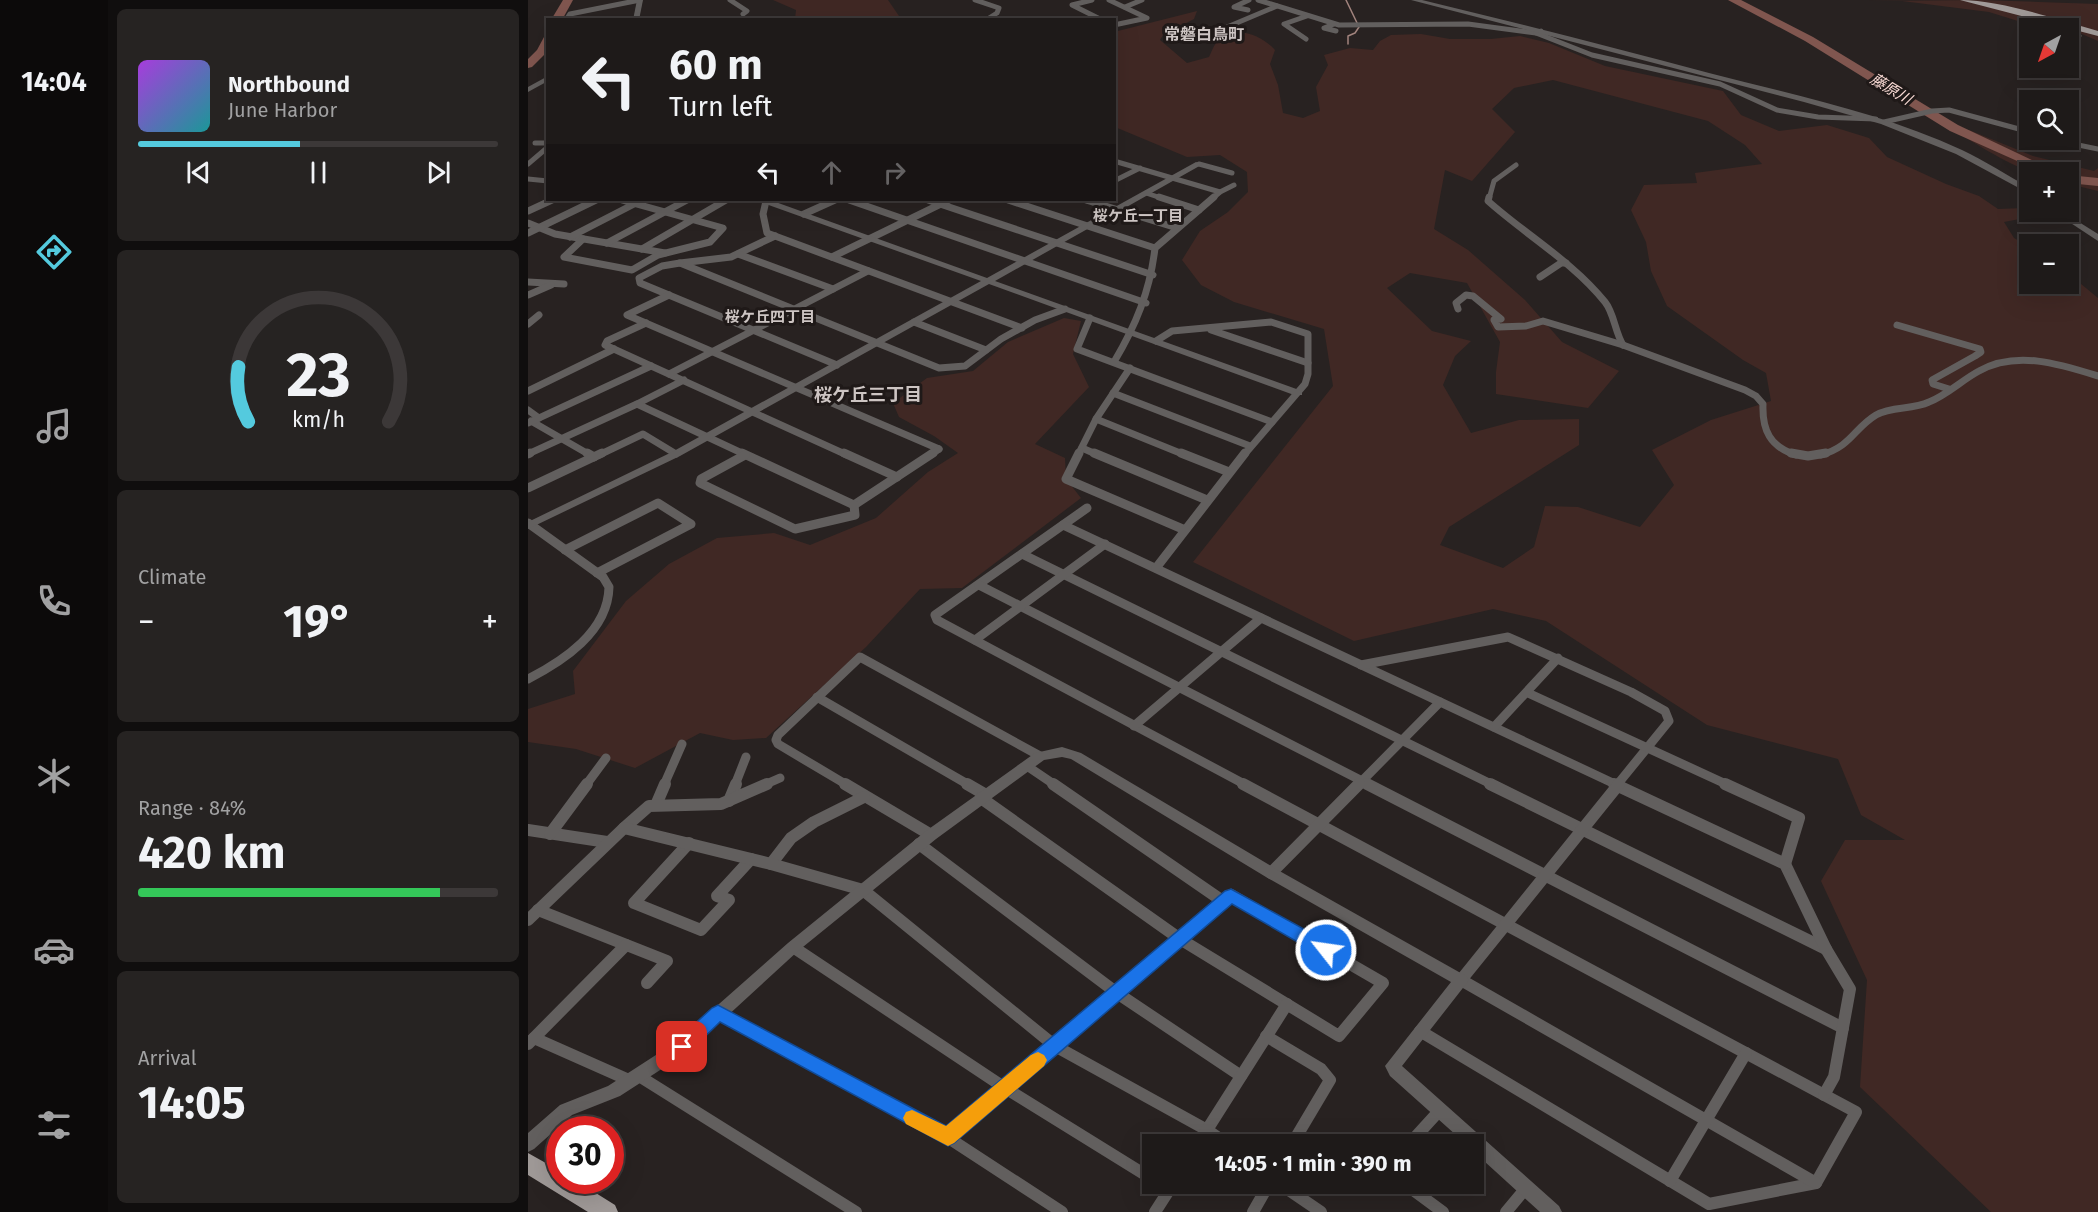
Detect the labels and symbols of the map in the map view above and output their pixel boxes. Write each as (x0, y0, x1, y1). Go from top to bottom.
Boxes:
north arrow (2019, 18, 2079, 78)
district label: 常磐白鳥町 (1164, 25, 1244, 44)
water label: 藤原川 (1867, 70, 1917, 109)
district label: 桜ケ丘一丁目 (1093, 207, 1183, 225)
district label: 桜ケ丘四丁目 (725, 308, 815, 326)
district label: 桜ケ丘三丁目 (814, 384, 922, 406)
position arrow (1294, 918, 1358, 982)
pin (656, 1021, 707, 1072)
speed limit sign: 30 (546, 1116, 624, 1194)

